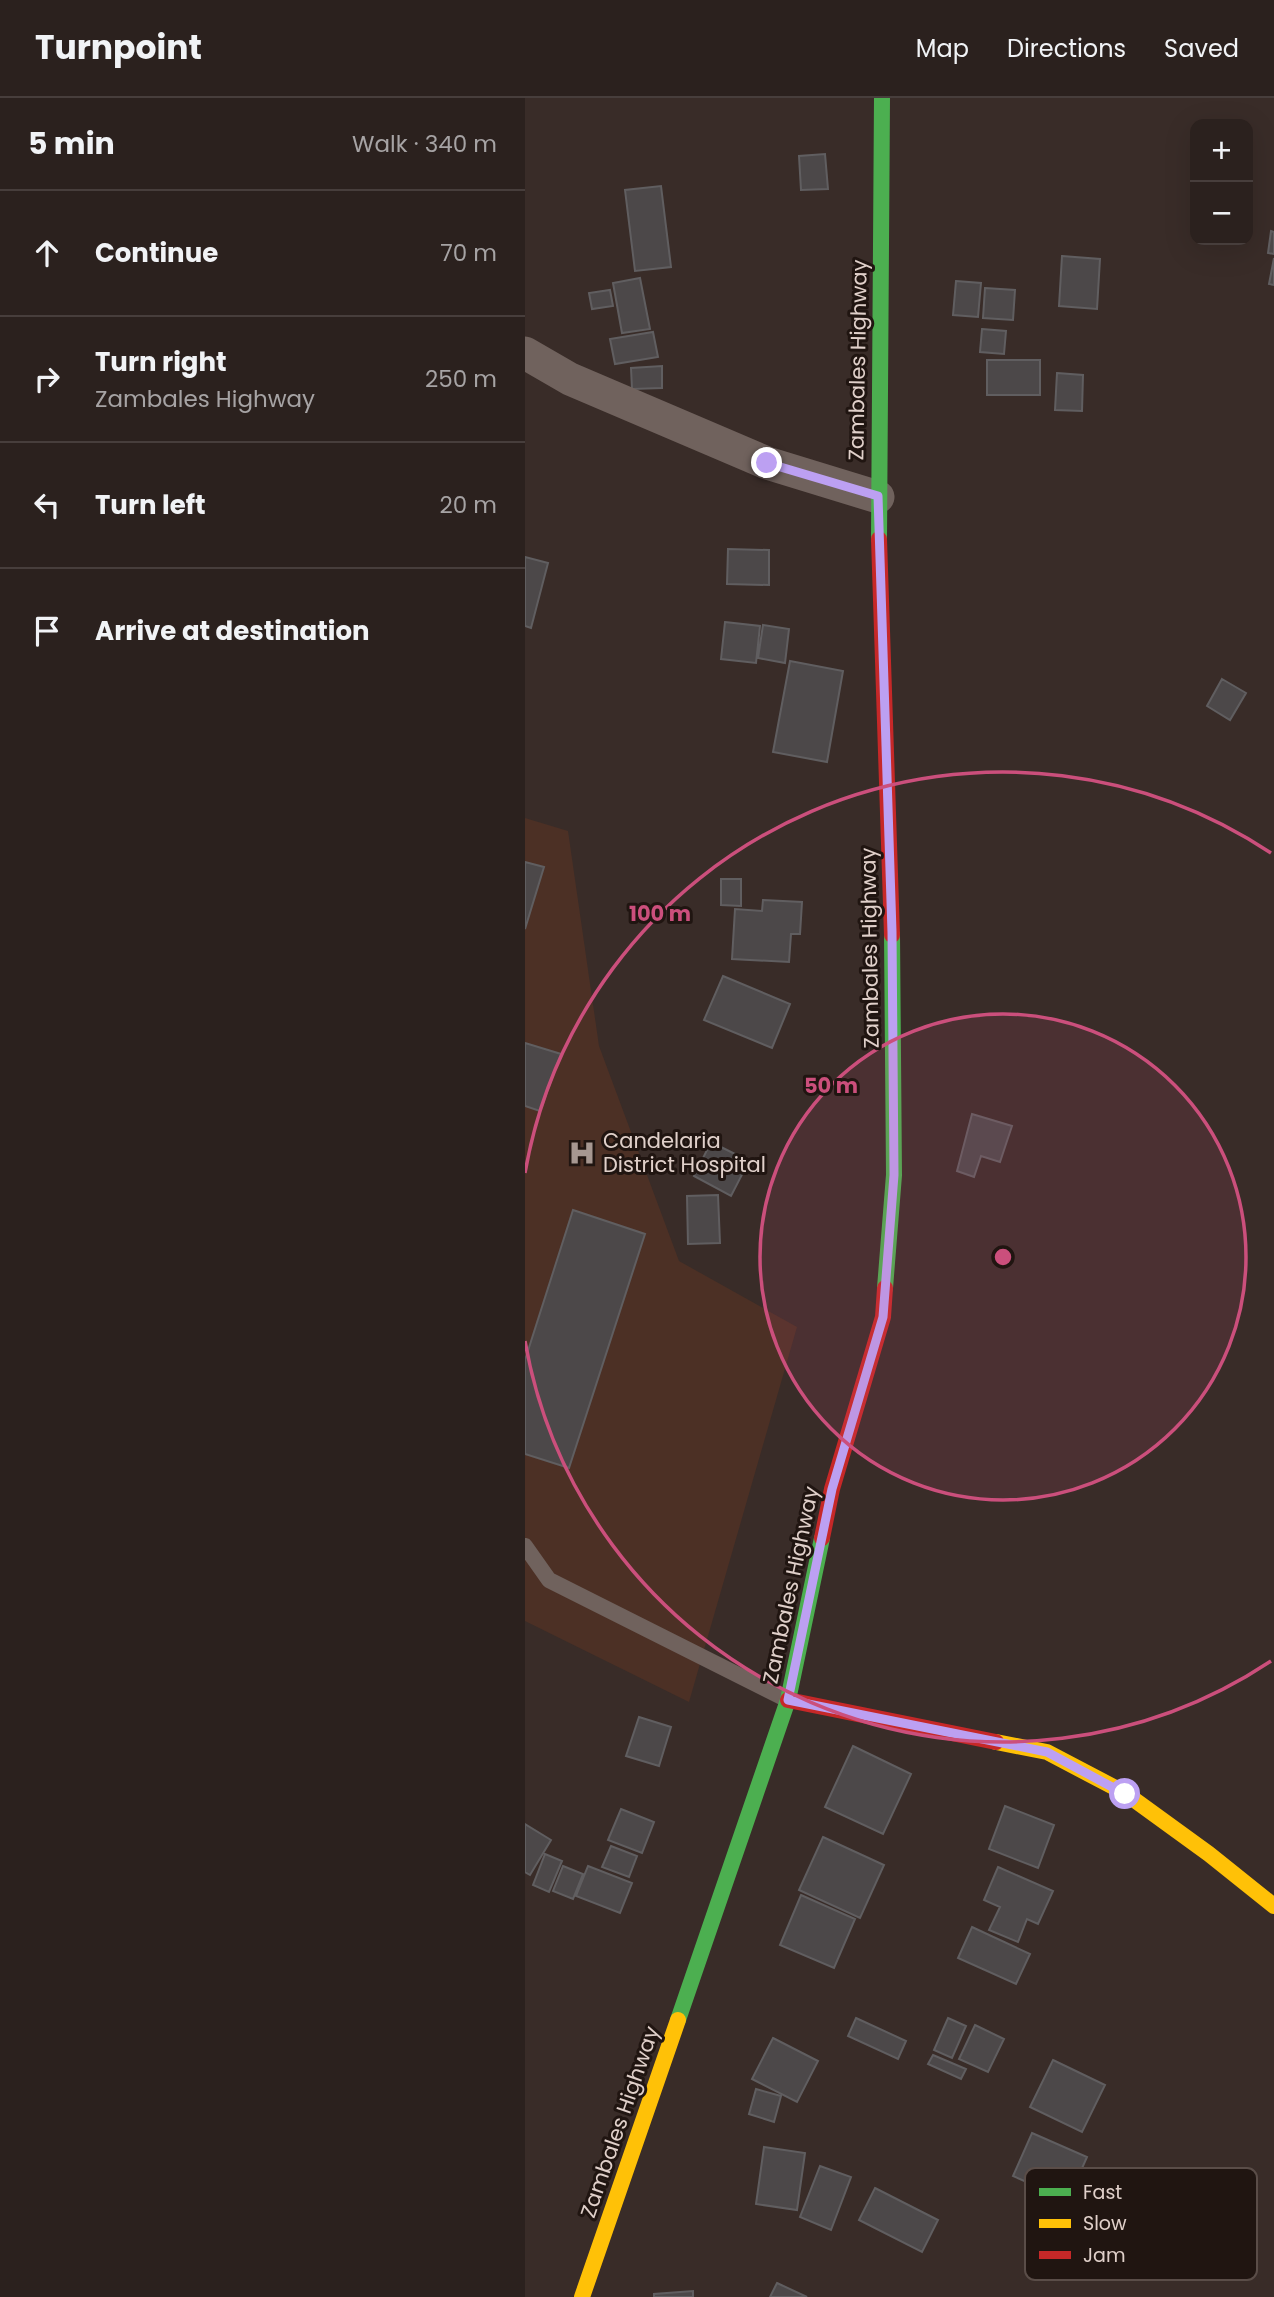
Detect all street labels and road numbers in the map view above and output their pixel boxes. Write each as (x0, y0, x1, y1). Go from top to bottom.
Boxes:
street label: Zambales Highway (841, 259, 874, 461)
street label: Zambales Highway (853, 847, 886, 1049)
street label: Zambales Highway (755, 1483, 826, 1686)
street label: Zambales Highway (573, 2022, 666, 2222)

